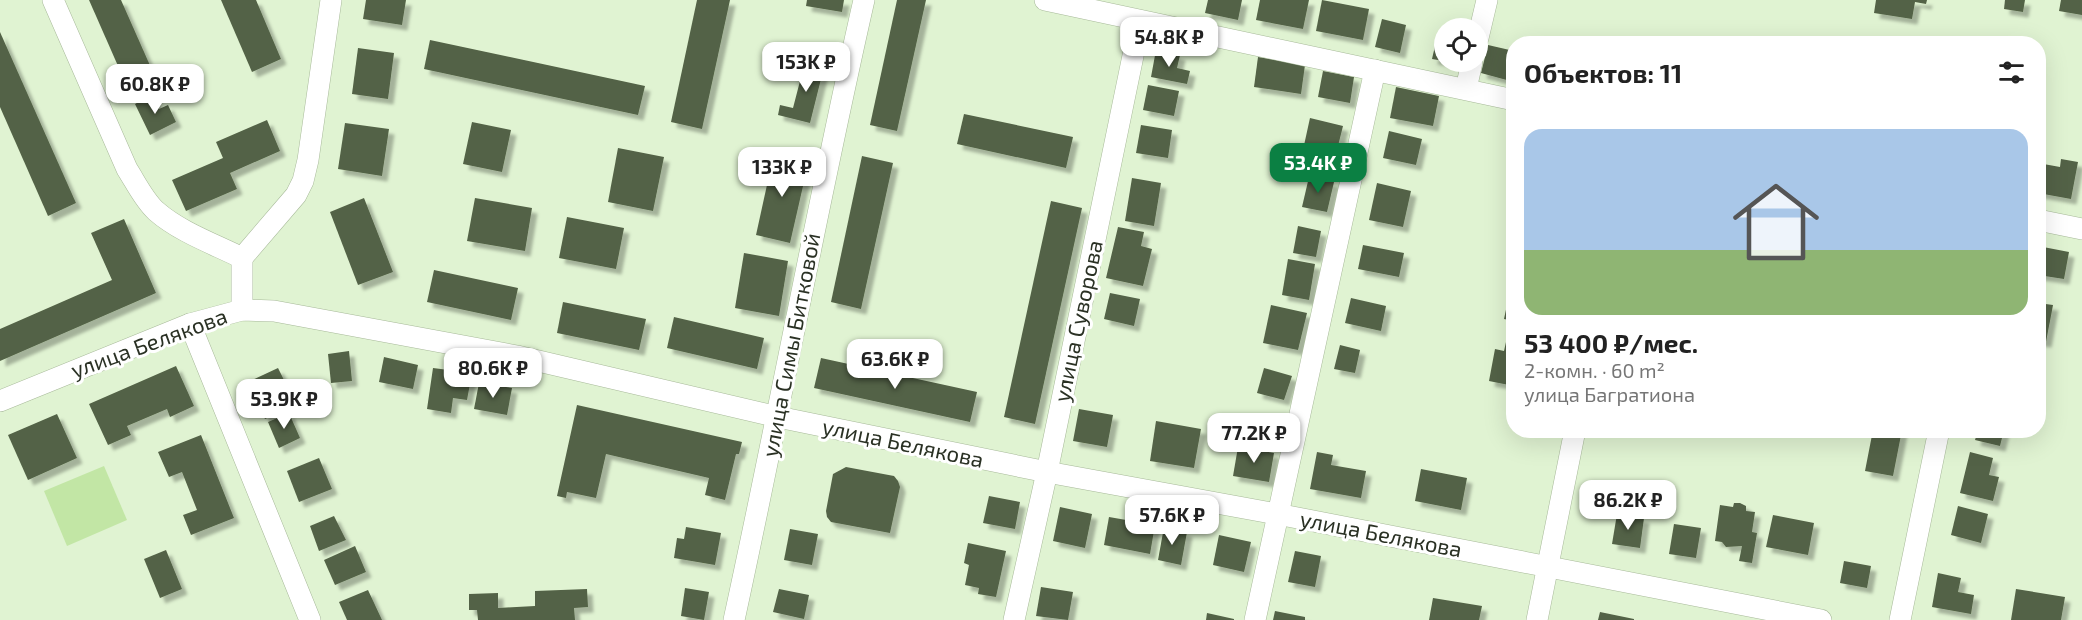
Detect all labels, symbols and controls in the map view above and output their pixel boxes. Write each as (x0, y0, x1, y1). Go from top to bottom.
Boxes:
pin: 54.8K ₽ (1114, 17, 1224, 68)
map controls (1434, 18, 1488, 72)
button: locate (1434, 18, 1488, 72)
text: 54.8K ₽ (1134, 24, 1204, 48)
pin: 153K ₽ (757, 42, 855, 93)
text: 153K ₽ (776, 49, 836, 73)
icon: filters (1995, 56, 2028, 89)
text: Объектов: 11 (1524, 57, 1682, 88)
pin: 60.8K ₽ (100, 64, 210, 115)
text: 60.8K ₽ (120, 71, 190, 95)
pin: 53.4K ₽ (1263, 143, 1373, 194)
pin: 133K ₽ (733, 147, 831, 198)
text: 53.4K ₽ (1284, 150, 1352, 174)
text: 133K ₽ (752, 154, 812, 178)
icon: home (1722, 168, 1830, 276)
street label: улица Симы Битковой (756, 231, 825, 459)
street label: улица Суворова (1047, 237, 1108, 404)
street label: улица Белякова (67, 302, 231, 383)
text: 53 400 ₽/мес. (1524, 327, 1698, 358)
pin: 63.6K ₽ (840, 339, 950, 390)
text: 63.6K ₽ (861, 346, 929, 370)
pin: 80.6K ₽ (438, 348, 548, 399)
text: 80.6K ₽ (458, 355, 528, 379)
text: 2-комн. · 60 m² (1524, 358, 1665, 382)
pin: 53.9K ₽ (229, 379, 339, 430)
text: улица Багратиона (1524, 382, 1695, 406)
text: 53.9K ₽ (250, 386, 318, 410)
street label: улица Белякова (820, 412, 986, 473)
pin: 77.2K ₽ (1199, 413, 1309, 464)
text: 77.2K ₽ (1221, 420, 1287, 444)
pin: 86.2K ₽ (1573, 480, 1683, 531)
text: 86.2K ₽ (1593, 487, 1663, 511)
pin: 57.6K ₽ (1117, 495, 1227, 546)
text: 57.6K ₽ (1139, 502, 1205, 526)
street label: улица Белякова (1298, 505, 1464, 562)

